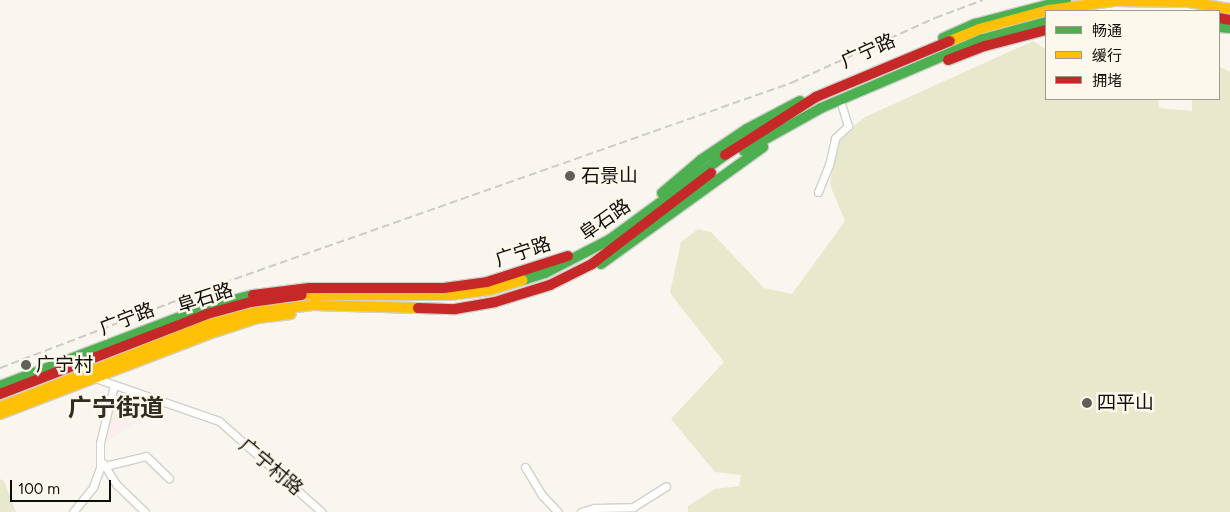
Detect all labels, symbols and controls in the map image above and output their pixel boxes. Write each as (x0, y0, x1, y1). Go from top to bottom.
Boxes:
legend (1045, 10, 1220, 100)
text: 畅通 (1092, 22, 1122, 40)
street label: 广宁路 (837, 29, 899, 73)
text: 缓行 (1092, 47, 1122, 65)
text: 拥堵 (1092, 72, 1122, 90)
place label: 石景山 (581, 165, 638, 187)
marker: 石景山 (563, 169, 577, 183)
street label: 阜石路 (575, 194, 635, 246)
street label: 广宁路 (492, 232, 554, 272)
street label: 阜石路 (174, 278, 236, 318)
street label: 广宁路 (96, 298, 158, 340)
place label: 广宁村 (36, 354, 93, 376)
marker: 广宁村 (20, 359, 32, 371)
place label: 四平山 (1097, 392, 1154, 414)
district label: 广宁街道 (68, 394, 164, 422)
marker: 四平山 (1081, 397, 1093, 409)
street label: 广宁村路 (235, 434, 307, 500)
scale bar (12, 470, 114, 502)
text: 100 m (18, 480, 60, 498)

